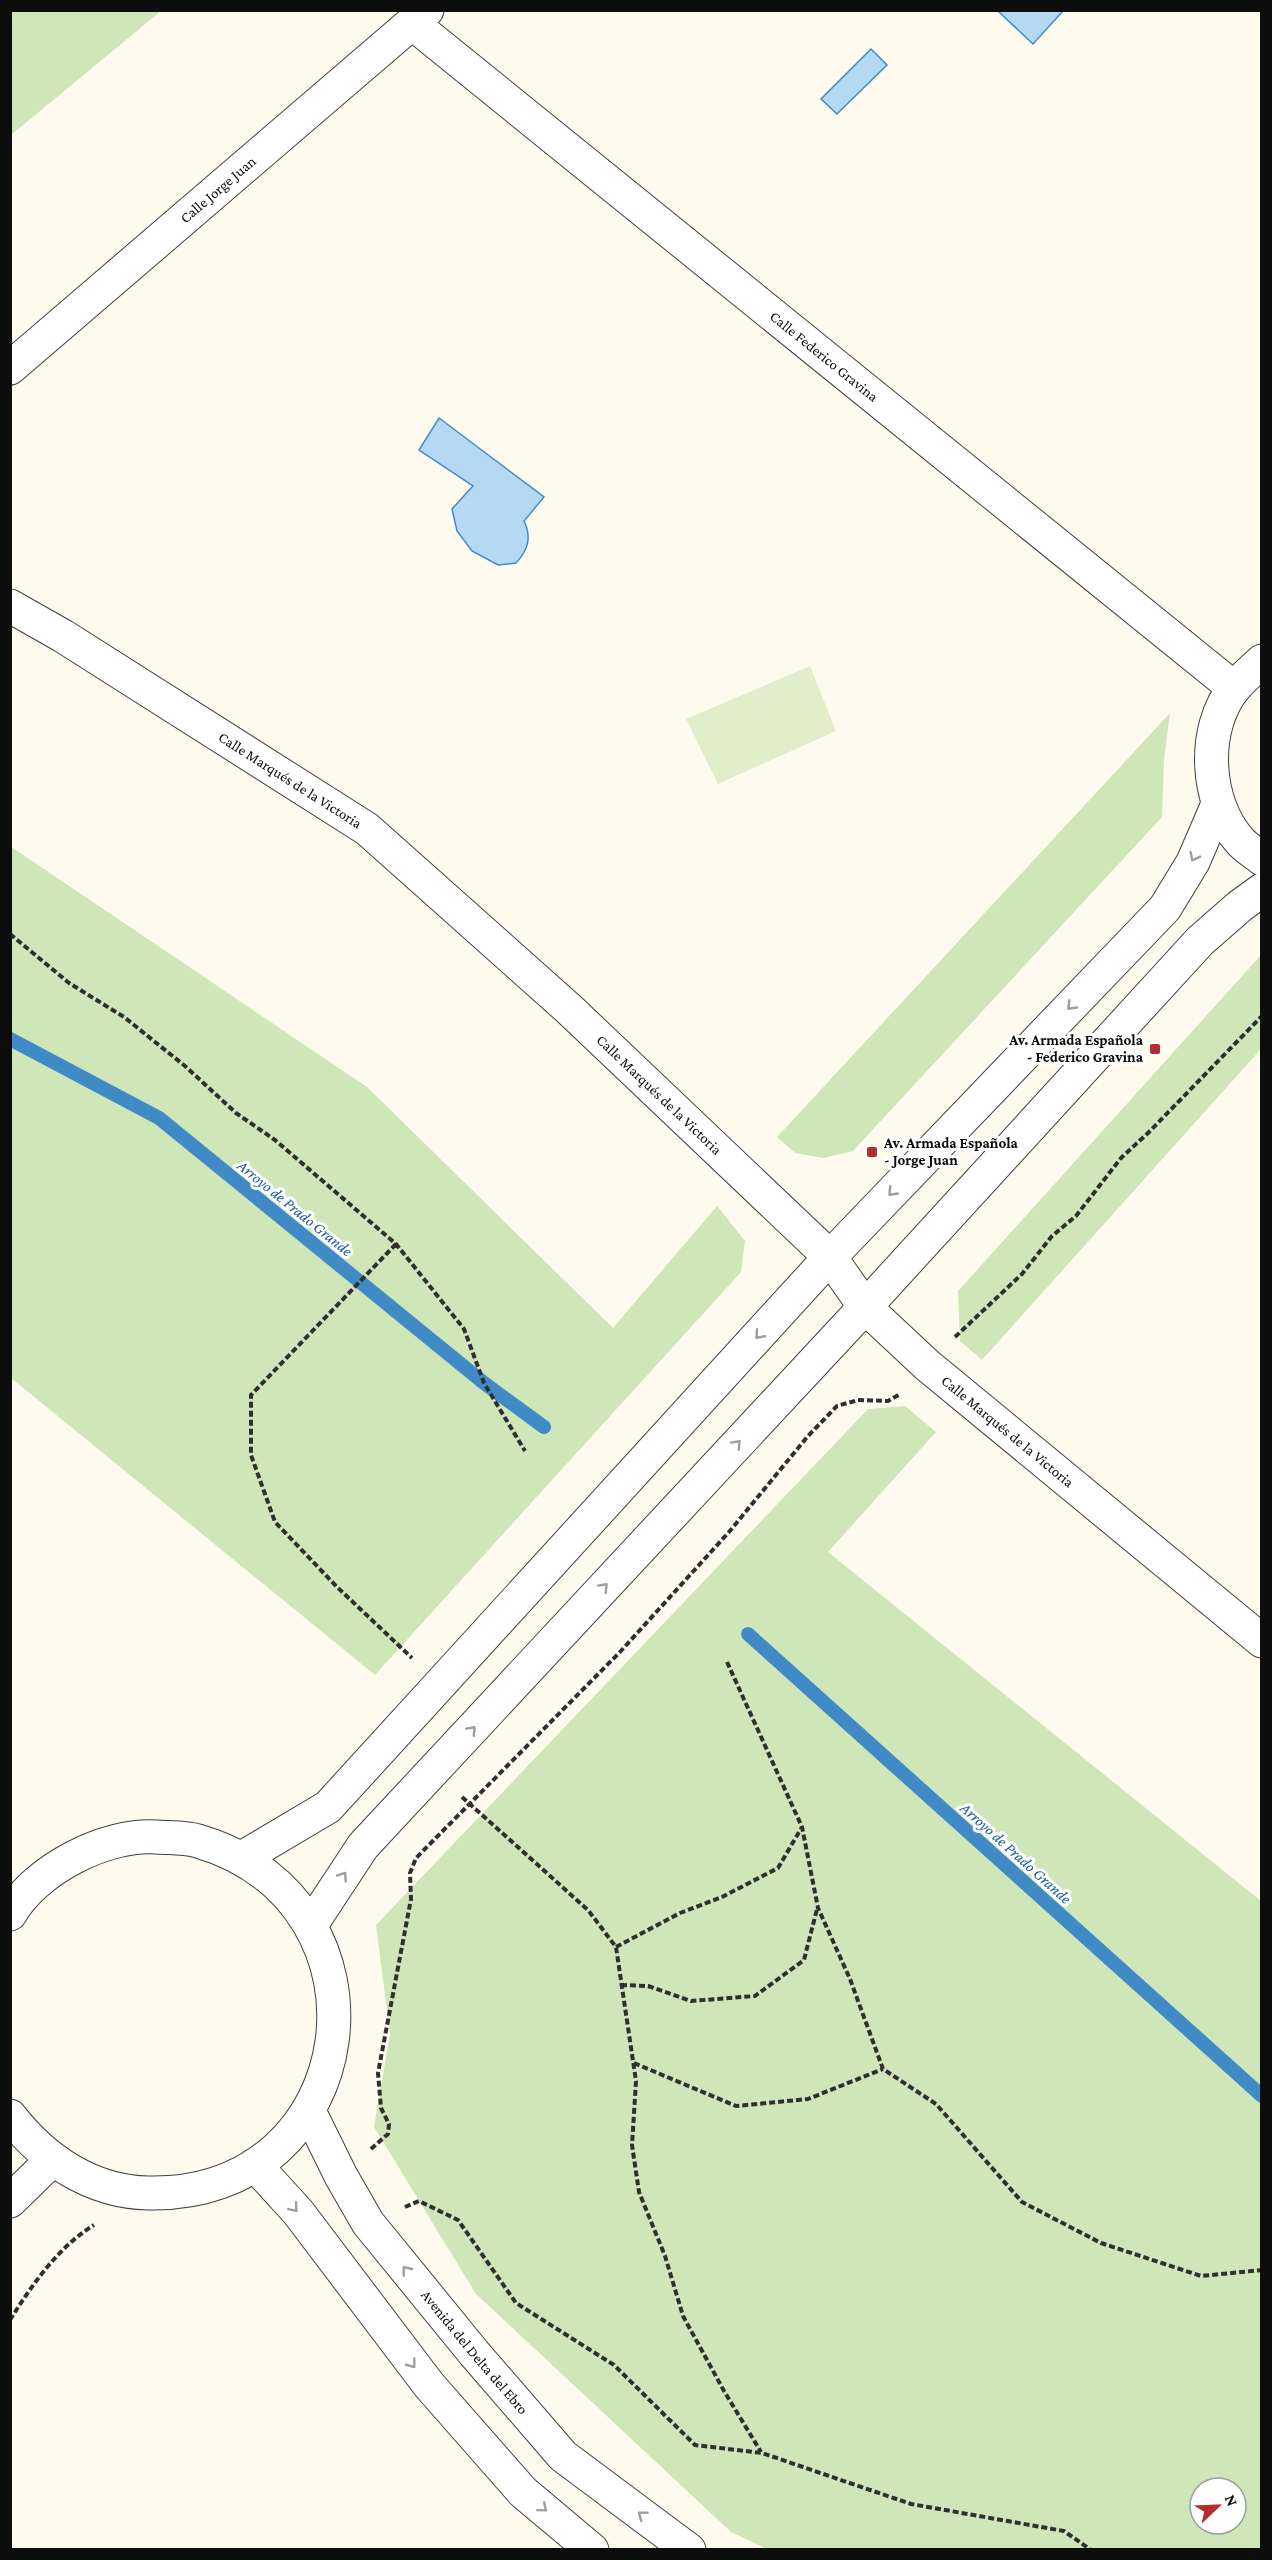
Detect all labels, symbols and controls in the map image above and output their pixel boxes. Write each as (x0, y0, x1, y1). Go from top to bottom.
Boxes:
street label: Calle Jorge Juan (177, 153, 259, 226)
street label: Calle Federico Gravina (767, 308, 881, 405)
street label: Calle Marqués de la Victoria (216, 729, 365, 832)
one-way arrow (1190, 850, 1202, 861)
one-way arrow (1067, 1000, 1078, 1010)
street label: Calle Marqués de la Victoria (593, 1032, 725, 1158)
place label: Av. Armada Española - Federico Gravina (1008, 1032, 1144, 1065)
marker: Av. Armada Española - Federico Gravina (1148, 1042, 1162, 1056)
place label: Av. Armada Española - Jorge Juan (883, 1135, 1019, 1168)
marker: Av. Armada Española - Jorge Juan (865, 1145, 879, 1159)
water label: Arroyo de Prado Grande (233, 1156, 356, 1260)
one-way arrow (889, 1185, 900, 1196)
one-way arrow (755, 1328, 766, 1339)
street label: Calle Marqués de la Victoria (938, 1372, 1077, 1491)
one-way arrow (730, 1441, 741, 1452)
one-way arrow (597, 1583, 608, 1594)
one-way arrow (464, 1726, 475, 1737)
water label: Arroyo de Prado Grande (956, 1798, 1075, 1908)
one-way arrow (336, 1872, 347, 1883)
one-way arrow (287, 2201, 298, 2212)
one-way arrow (403, 2266, 414, 2277)
street label: Avenida del Delta del Ebro (418, 2287, 531, 2417)
one-way arrow (405, 2357, 416, 2368)
north arrow (1188, 2476, 1248, 2536)
text: N (1221, 2492, 1241, 2509)
one-way arrow (536, 2501, 547, 2512)
one-way arrow (638, 2511, 649, 2522)

